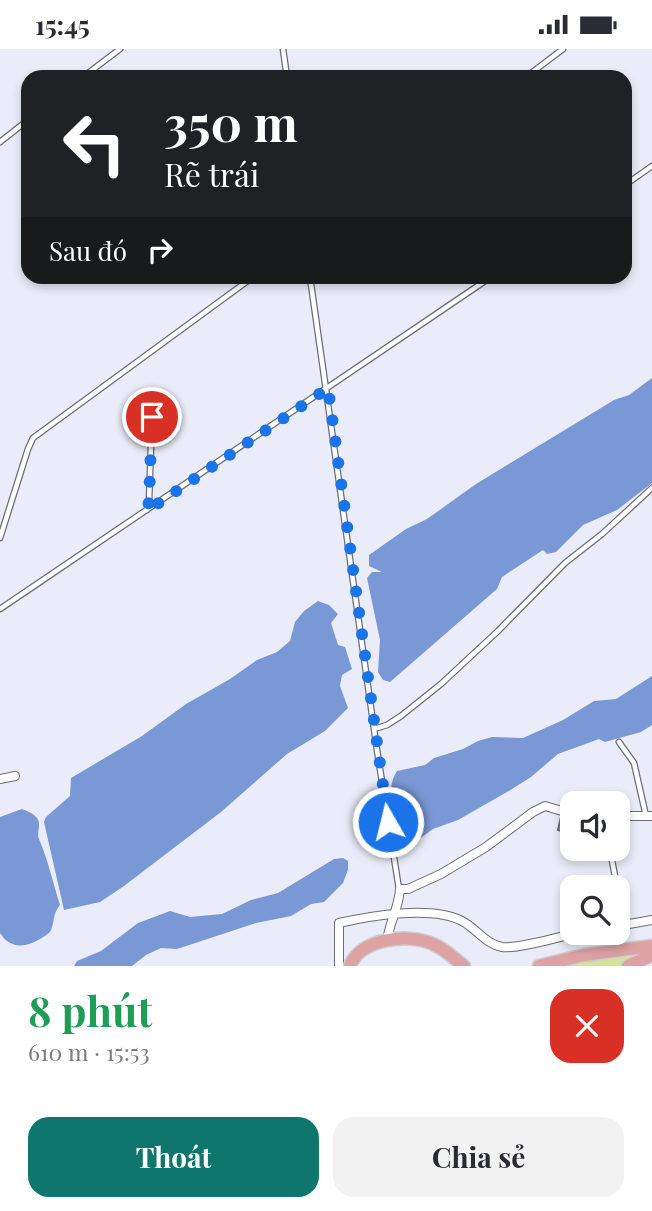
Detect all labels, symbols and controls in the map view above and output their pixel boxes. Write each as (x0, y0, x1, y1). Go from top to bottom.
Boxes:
text: 15:45 (35, 7, 90, 42)
text: 350 m (164, 89, 298, 154)
icon: left (49, 98, 140, 189)
text: Rẽ trái (164, 152, 259, 195)
icon: right (141, 231, 179, 269)
text: Sau đó (49, 233, 127, 268)
pin (122, 387, 182, 447)
icon: arrive (133, 398, 171, 436)
position arrow (351, 785, 425, 859)
map controls (560, 791, 630, 945)
button: sound (560, 791, 630, 861)
button: search (560, 875, 630, 945)
text: 8 phút (28, 982, 152, 1038)
button: close (550, 989, 624, 1063)
text: 610 m · 15:53 (28, 1036, 150, 1067)
button: Thoát (28, 1117, 319, 1197)
button: Chia sẻ (333, 1117, 624, 1197)

